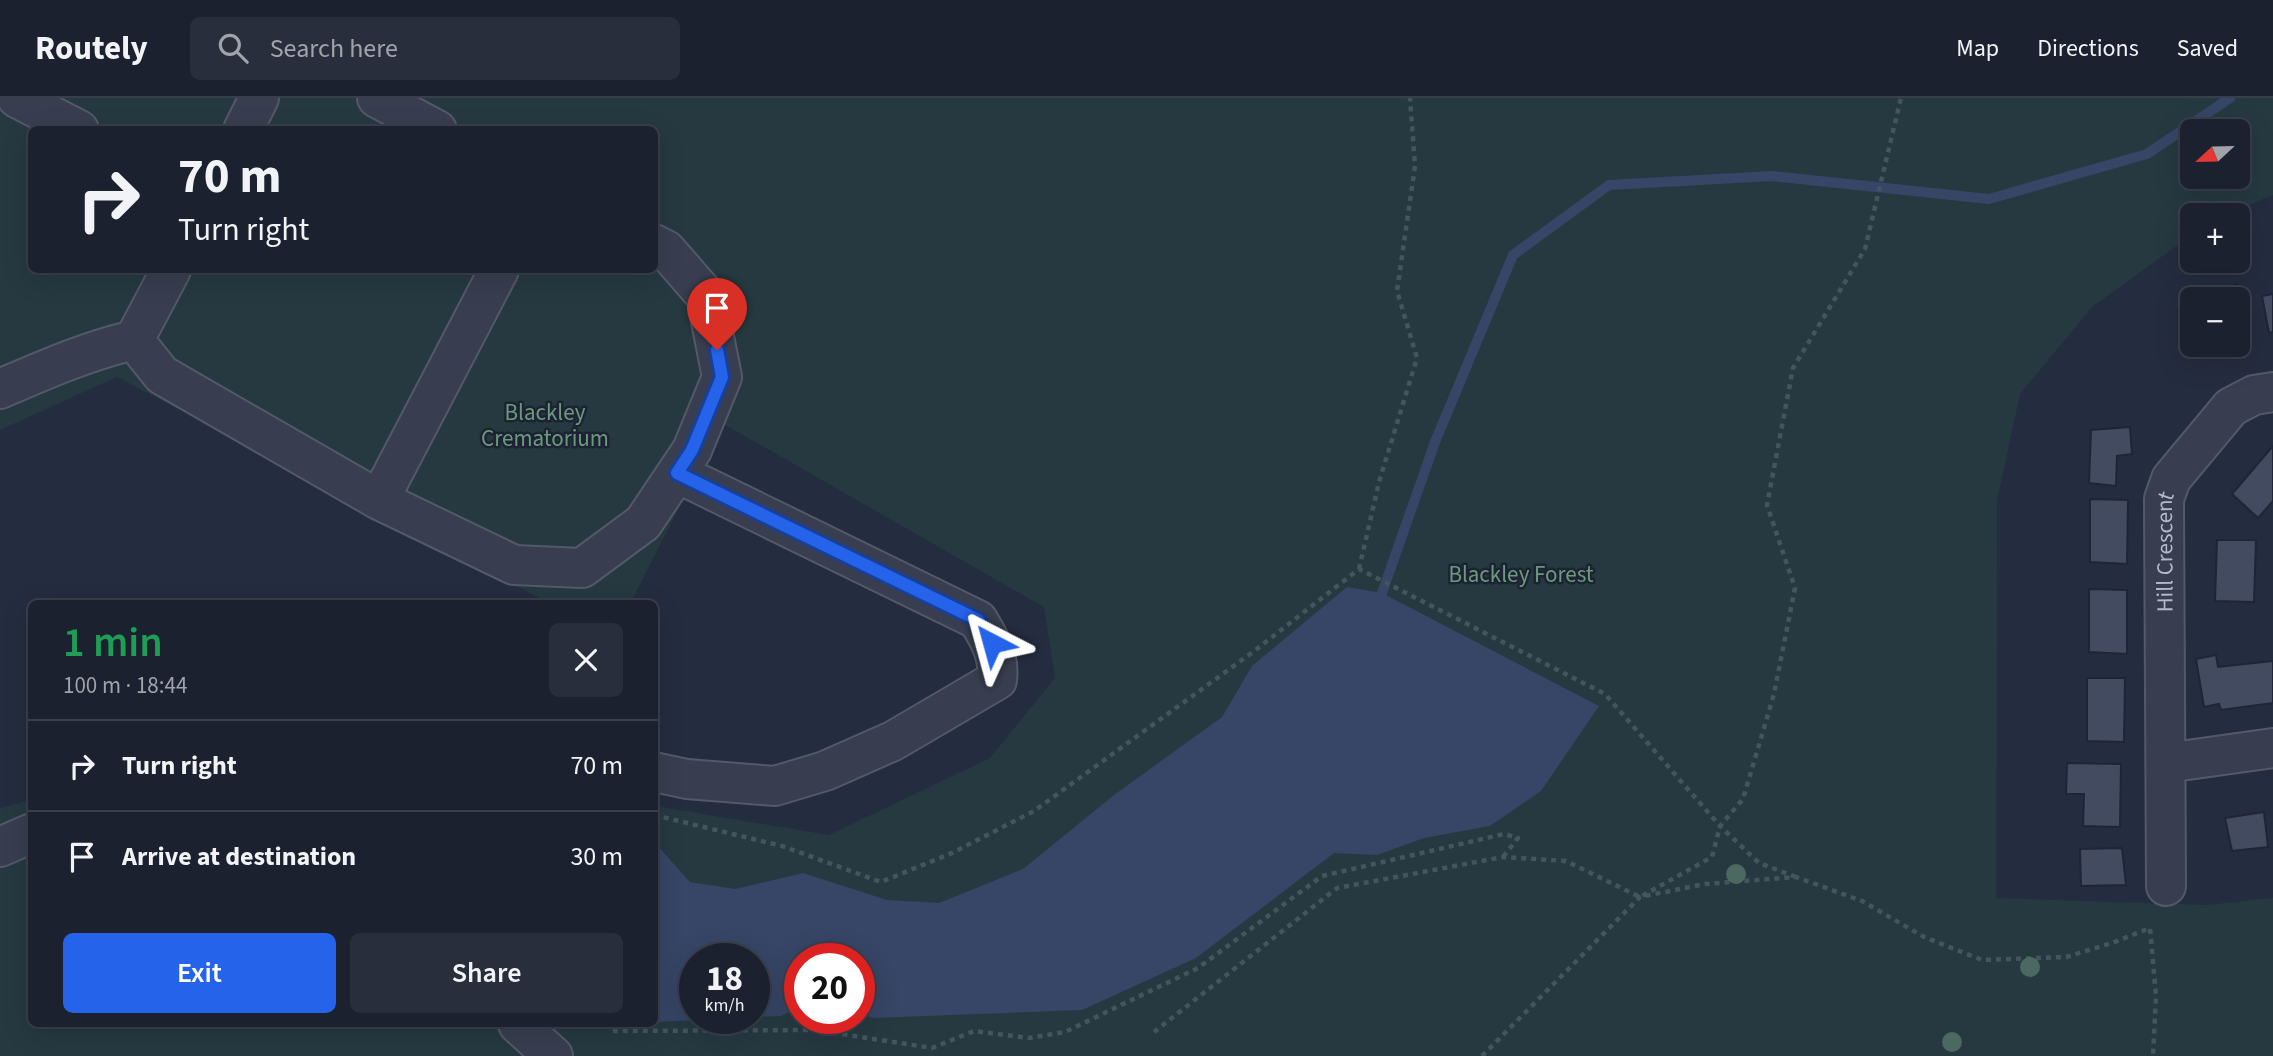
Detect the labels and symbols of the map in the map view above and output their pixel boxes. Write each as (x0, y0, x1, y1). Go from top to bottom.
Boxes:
north arrow (2180, 119, 2250, 189)
pin (687, 278, 747, 350)
park label: Blackley Crematorium (481, 396, 609, 455)
street label: Hill Crescent (2148, 486, 2182, 612)
park label: Blackley Forest (1448, 558, 1594, 591)
position arrow (955, 606, 1029, 680)
speed limit sign: 20 (784, 943, 875, 1034)

